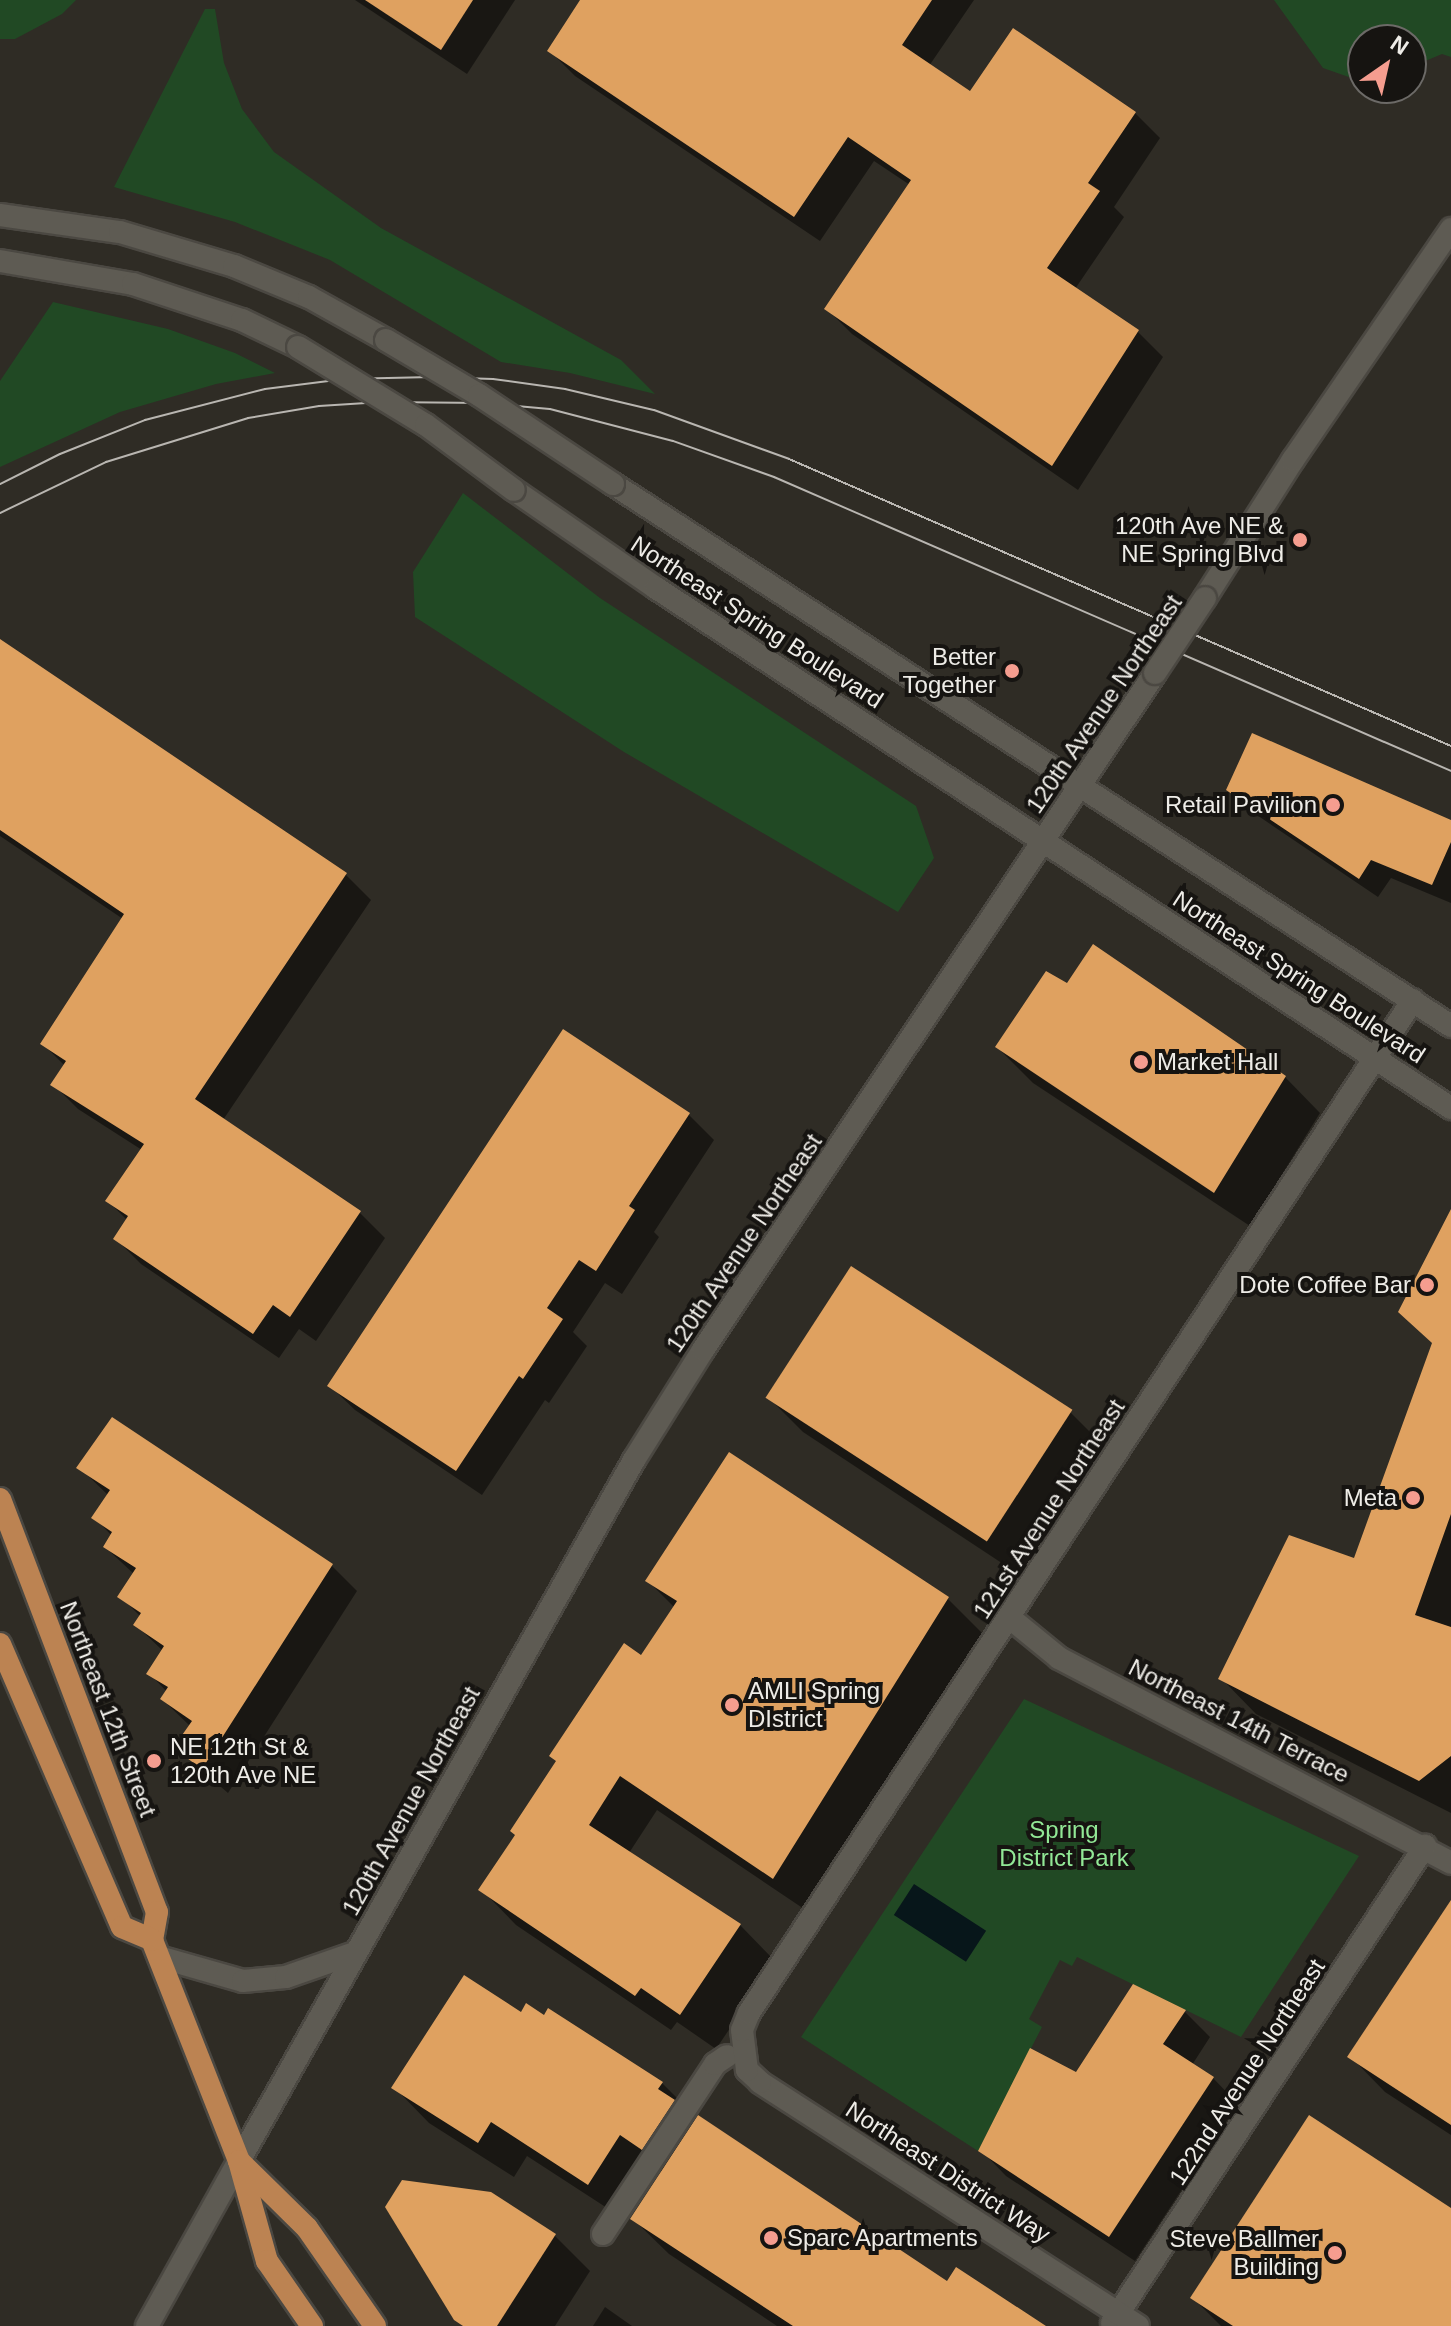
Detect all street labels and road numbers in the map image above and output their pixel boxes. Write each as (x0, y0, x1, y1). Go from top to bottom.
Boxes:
street label: Northeast Spring Boulevard (626, 530, 888, 714)
street label: 120th Avenue Northeast (1020, 589, 1188, 819)
street label: Northeast Spring Boulevard (1168, 885, 1430, 1069)
street label: 120th Avenue Northeast (660, 1128, 828, 1358)
street label: 121st Avenue Northeast (967, 1393, 1131, 1625)
street label: Northeast 12th Street (54, 1597, 162, 1821)
street label: Northeast 14th Terrace (1124, 1653, 1354, 1789)
street label: 120th Avenue Northeast (336, 1681, 486, 1921)
street label: 122nd Avenue Northeast (1163, 1953, 1331, 2191)
street label: Northeast District Way (840, 2095, 1056, 2249)

